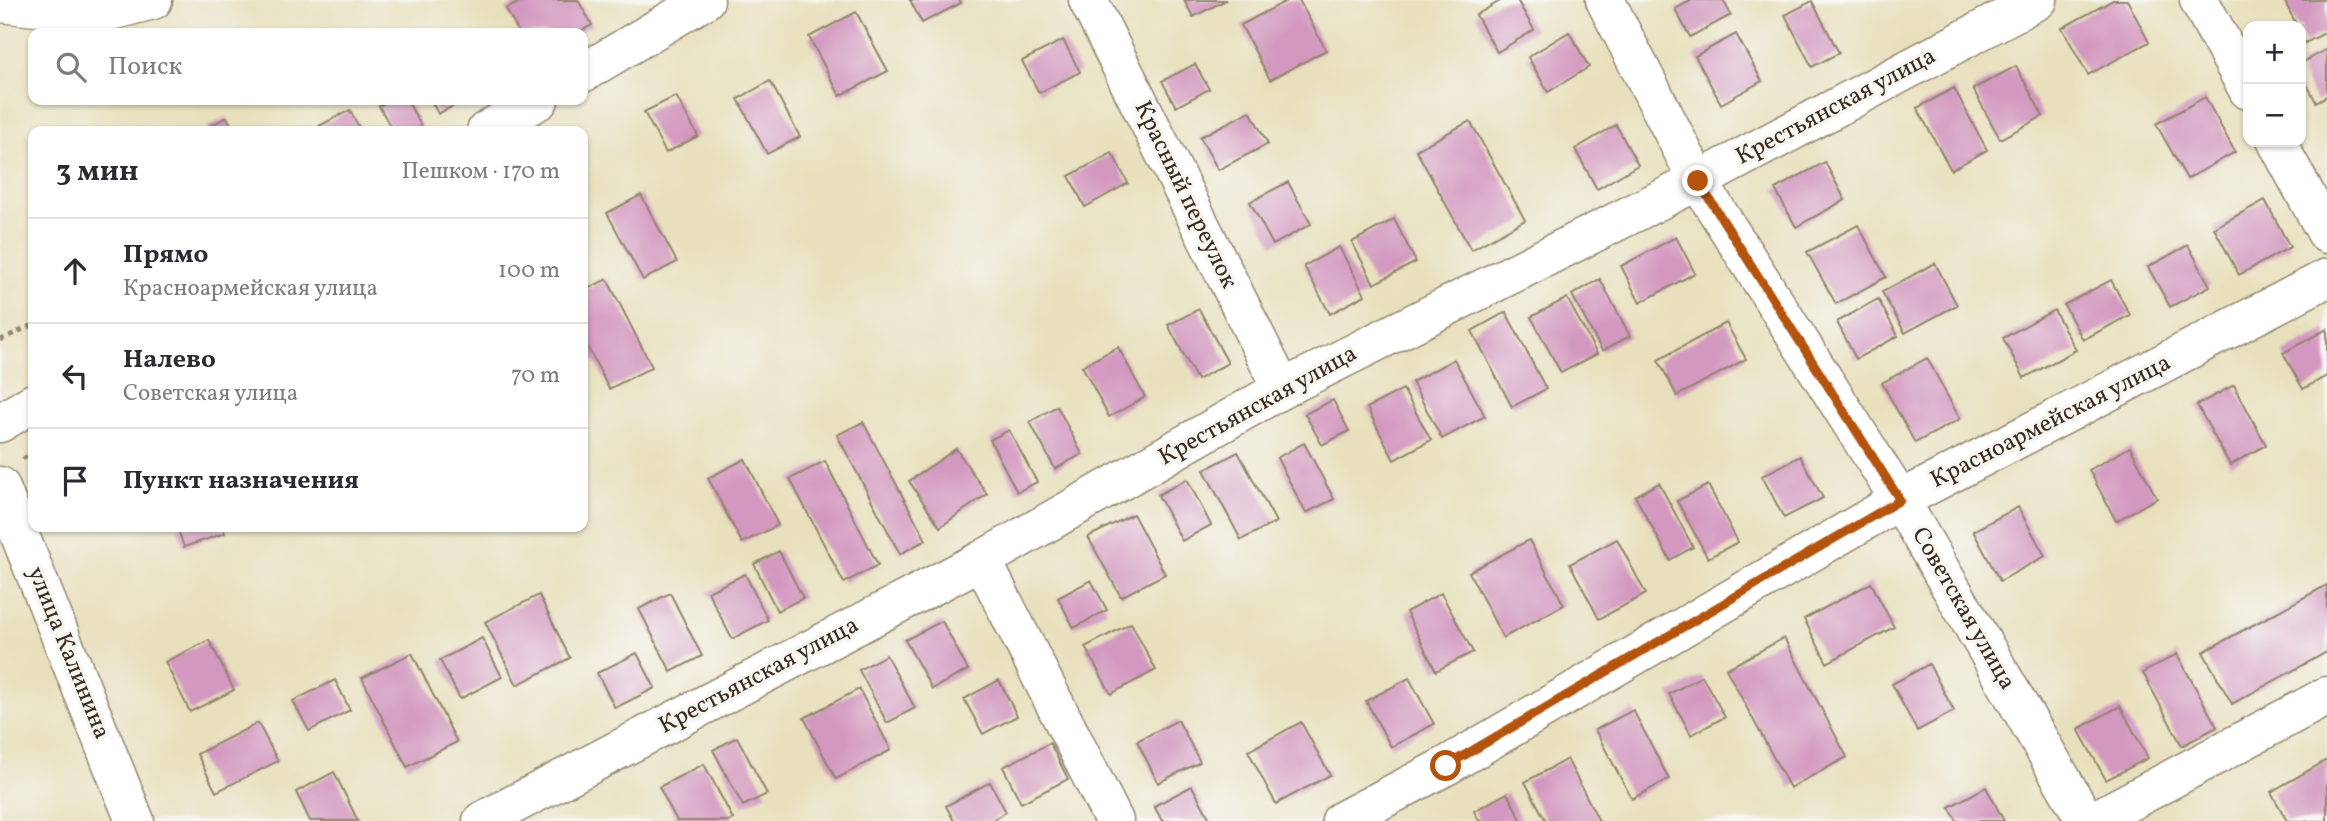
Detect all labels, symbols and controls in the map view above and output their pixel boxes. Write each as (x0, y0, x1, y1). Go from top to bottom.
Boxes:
map controls (2243, 21, 2306, 147)
button: + (2243, 21, 2306, 84)
search box (28, 28, 588, 105)
street label: Крестьянская улица (1730, 40, 1942, 174)
icon: search (52, 48, 90, 86)
text: Поиск (108, 49, 182, 85)
button: − (2243, 84, 2306, 147)
street label: Красный переулок (1125, 95, 1245, 295)
text: 3 мин (56, 151, 139, 193)
text: Пешком · 170 m (402, 156, 560, 188)
route end (1682, 165, 1713, 196)
text: Прямо (123, 237, 208, 273)
icon: ahead (56, 252, 94, 290)
text: 100 m (498, 255, 560, 287)
text: Красноармейская улица (123, 273, 378, 305)
street label: Крестьянская улица (1153, 337, 1363, 475)
text: Налево (123, 342, 216, 378)
street label: Красноармейская улица (1925, 346, 2177, 498)
icon: left (56, 357, 94, 395)
text: 70 m (511, 360, 560, 392)
text: Советская улица (123, 378, 298, 410)
icon: arrive (56, 462, 94, 500)
text: Пункт назначения (123, 463, 359, 499)
street label: Советская улица (1903, 521, 2023, 697)
street label: улица Калинина (18, 562, 118, 744)
street label: Крестьянская улица (653, 609, 865, 743)
route start (1430, 750, 1461, 781)

